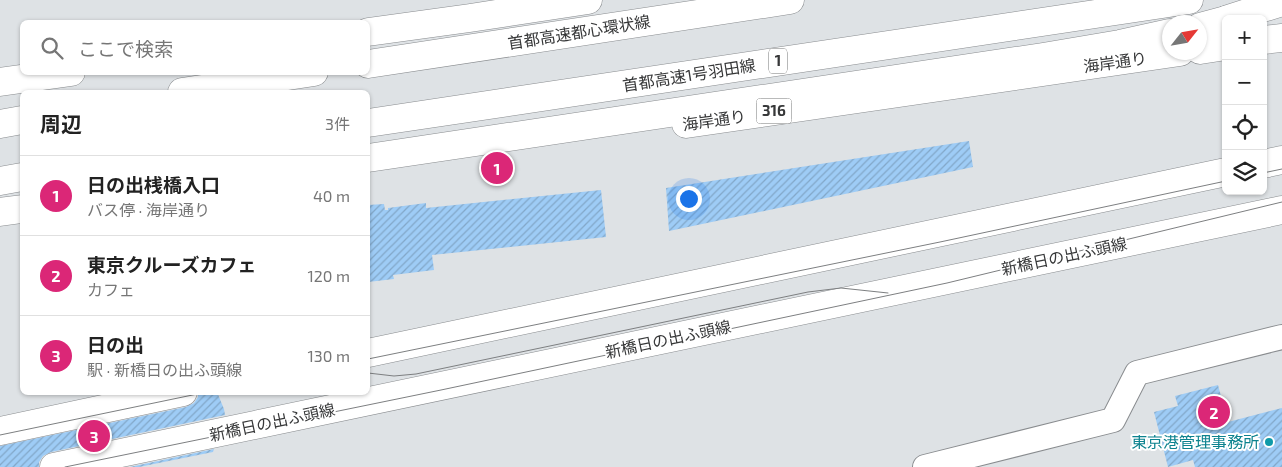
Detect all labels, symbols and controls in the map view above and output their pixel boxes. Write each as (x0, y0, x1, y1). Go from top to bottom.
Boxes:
street label: 首都高速都心環状線 (506, 11, 652, 52)
north arrow (1162, 15, 1207, 60)
map controls (1222, 15, 1267, 195)
button: + (1222, 15, 1267, 60)
search box (20, 20, 370, 75)
icon: search (38, 34, 66, 62)
text: ここで検索 (78, 37, 173, 60)
road number: 1 (769, 48, 787, 74)
street label: 海岸通り (1082, 48, 1148, 75)
street label: 首都高速1号羽田線 (621, 55, 757, 94)
button: − (1222, 60, 1267, 105)
road number: 316 (756, 98, 792, 124)
button: locate (1222, 105, 1267, 150)
street label: 海岸通り (681, 106, 747, 133)
text: 周辺 (40, 111, 82, 136)
text: 3件 (325, 114, 350, 133)
pin: 1 (481, 149, 513, 187)
button: layers (1222, 150, 1267, 195)
text: 日の出桟橋入口 (87, 173, 220, 196)
text: 1 (53, 186, 59, 205)
text: 40 m (313, 186, 350, 205)
your location (676, 186, 702, 212)
text: バス停 · 海岸通り (87, 200, 210, 219)
street label: 新橋日の出ふ頭線 (999, 233, 1128, 278)
text: 東京クルーズカフェ (87, 253, 256, 276)
text: 2 (51, 266, 61, 285)
text: 120 m (307, 266, 350, 285)
text: カフェ (87, 280, 135, 299)
street label: 新橋日の出ふ頭線 (603, 316, 732, 361)
text: 日の出 (87, 333, 144, 356)
text: 3 (51, 346, 61, 365)
text: 130 m (308, 346, 350, 365)
text: 駅 · 新橋日の出ふ頭線 (87, 360, 242, 379)
pin: 2 (1198, 393, 1230, 431)
street label: 新橋日の出ふ頭線 (207, 399, 336, 444)
pin: 3 (78, 417, 110, 455)
place label: 東京港管理事務所 (1131, 432, 1259, 451)
marker: 東京港管理事務所 (1263, 436, 1275, 448)

